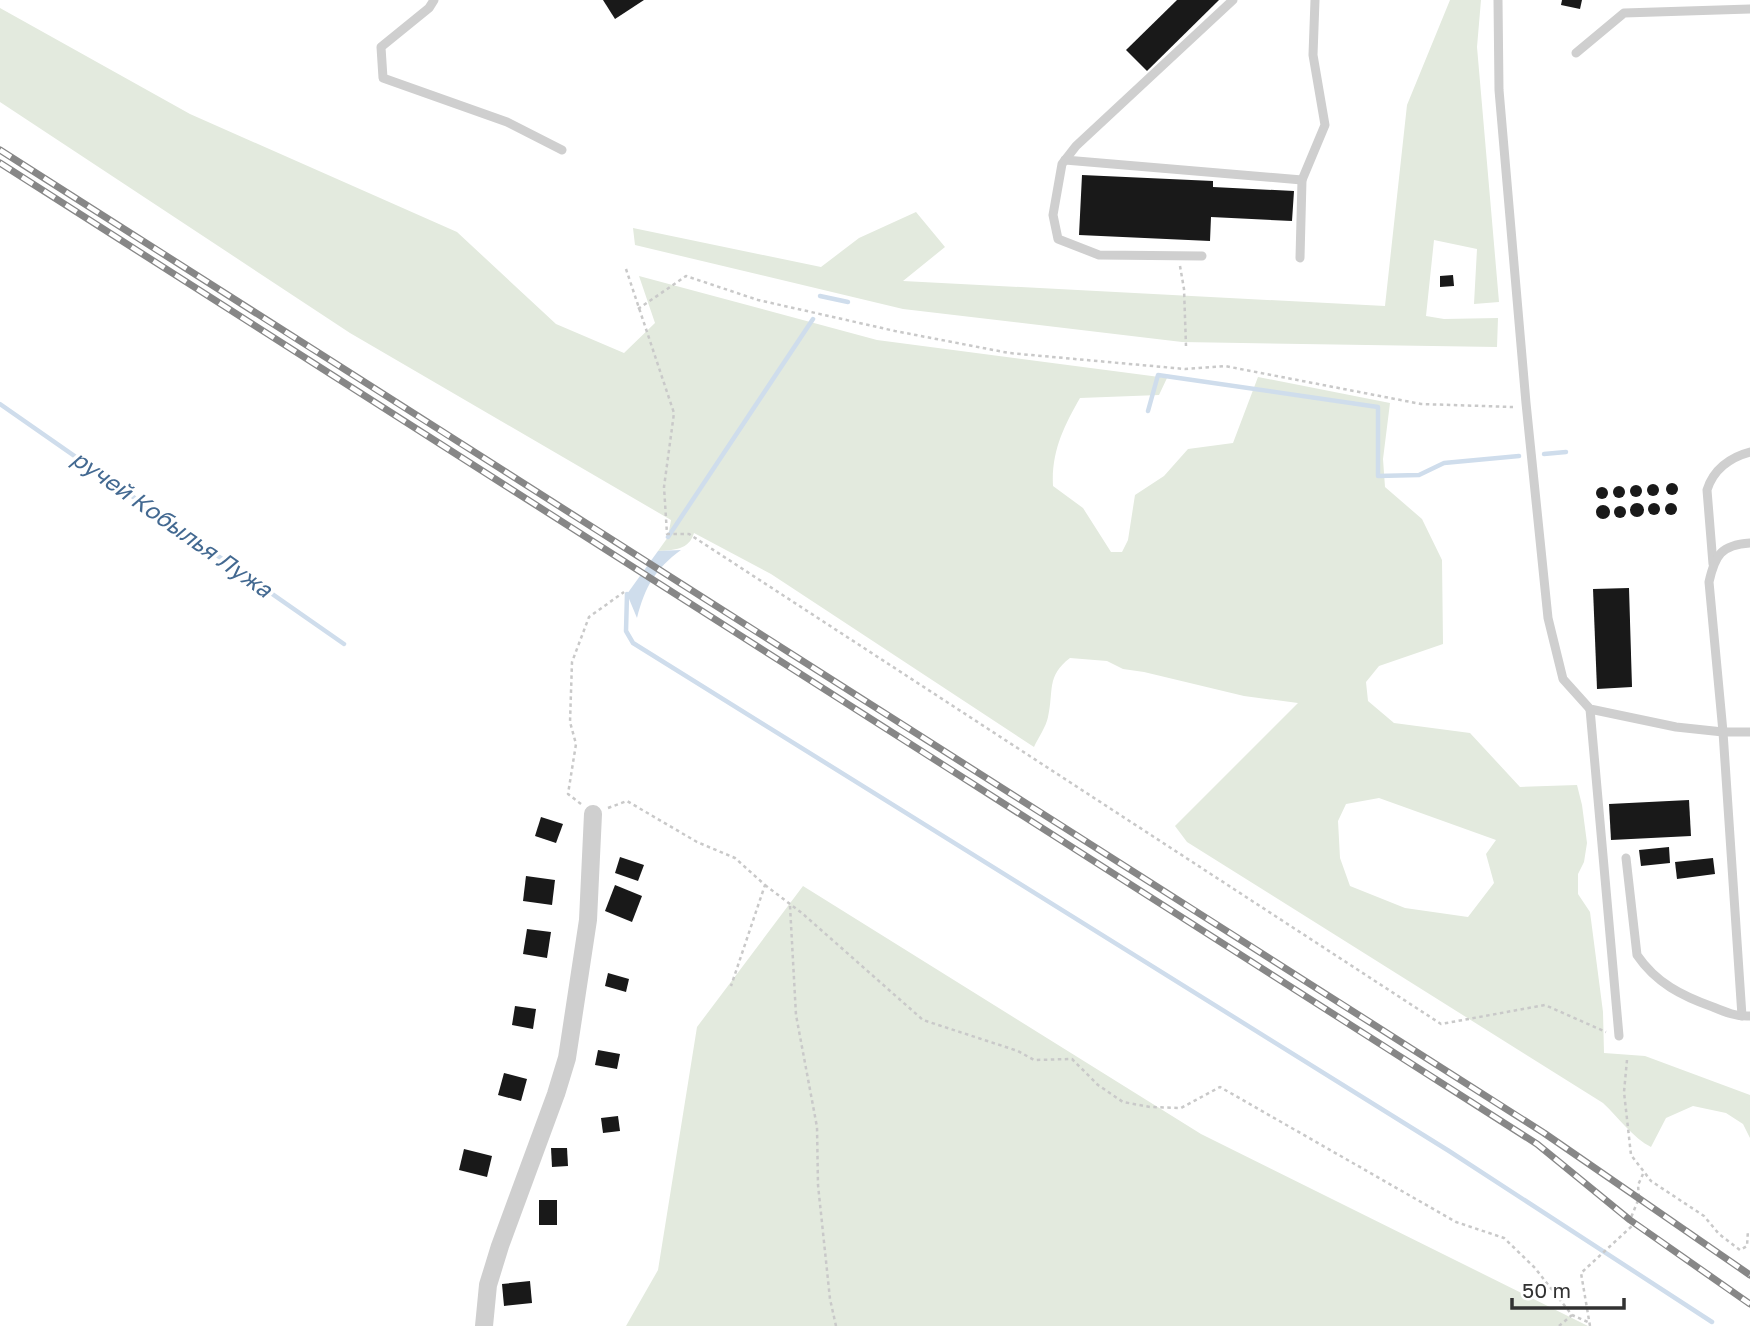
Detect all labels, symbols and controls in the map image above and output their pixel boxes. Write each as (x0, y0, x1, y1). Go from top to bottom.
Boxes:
water label: ручей Кобылья Лужа (67, 444, 279, 603)
scale bar (1512, 1266, 1624, 1310)
text: 50 m (1522, 1277, 1571, 1303)

